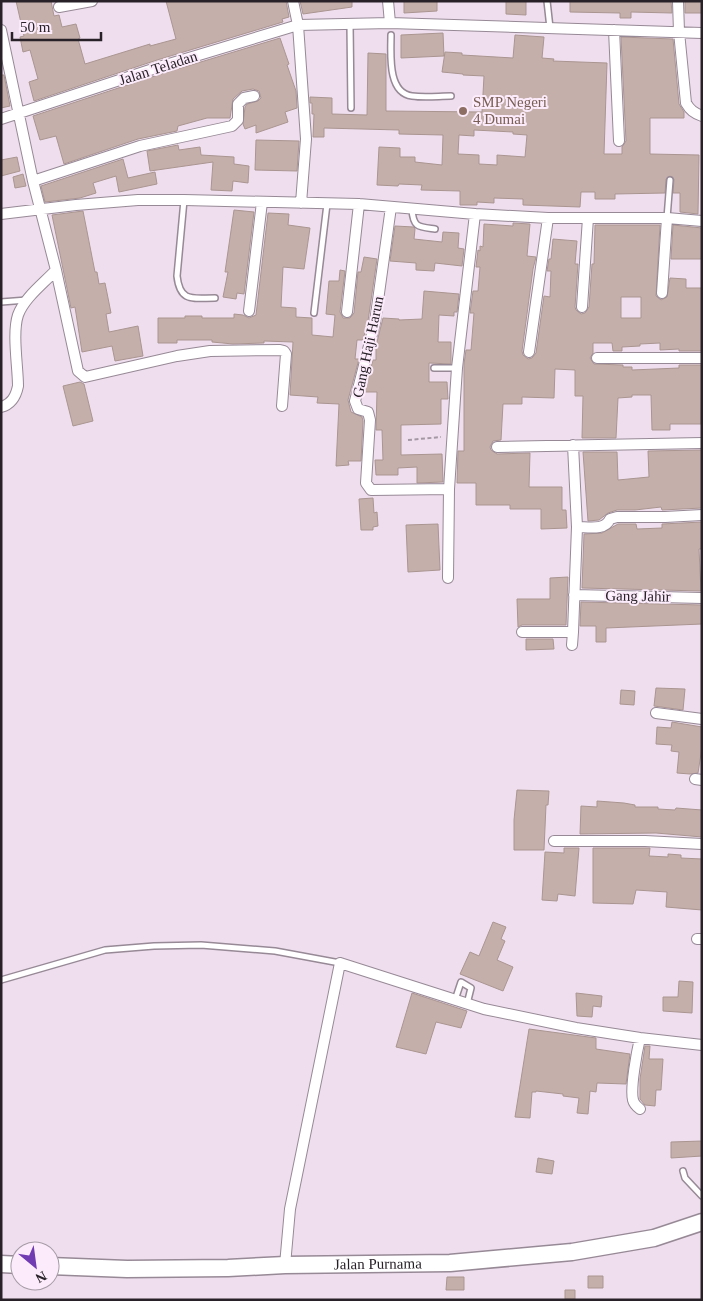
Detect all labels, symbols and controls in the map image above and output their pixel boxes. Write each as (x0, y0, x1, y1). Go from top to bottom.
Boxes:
scale bar (12, 10, 101, 42)
text: 50 m (20, 19, 51, 35)
street label: Jalan Teladan (117, 48, 200, 88)
place label: SMP Negeri 4 Dumai (473, 94, 547, 127)
marker: SMP Negeri 4 Dumai (457, 105, 469, 117)
street label: Gang Haji Harun (349, 294, 387, 399)
street label: Gang Jahir (605, 587, 671, 605)
north arrow (10, 1241, 60, 1291)
street label: Jalan Purnama (334, 1255, 422, 1272)
text: N (33, 1268, 49, 1286)

